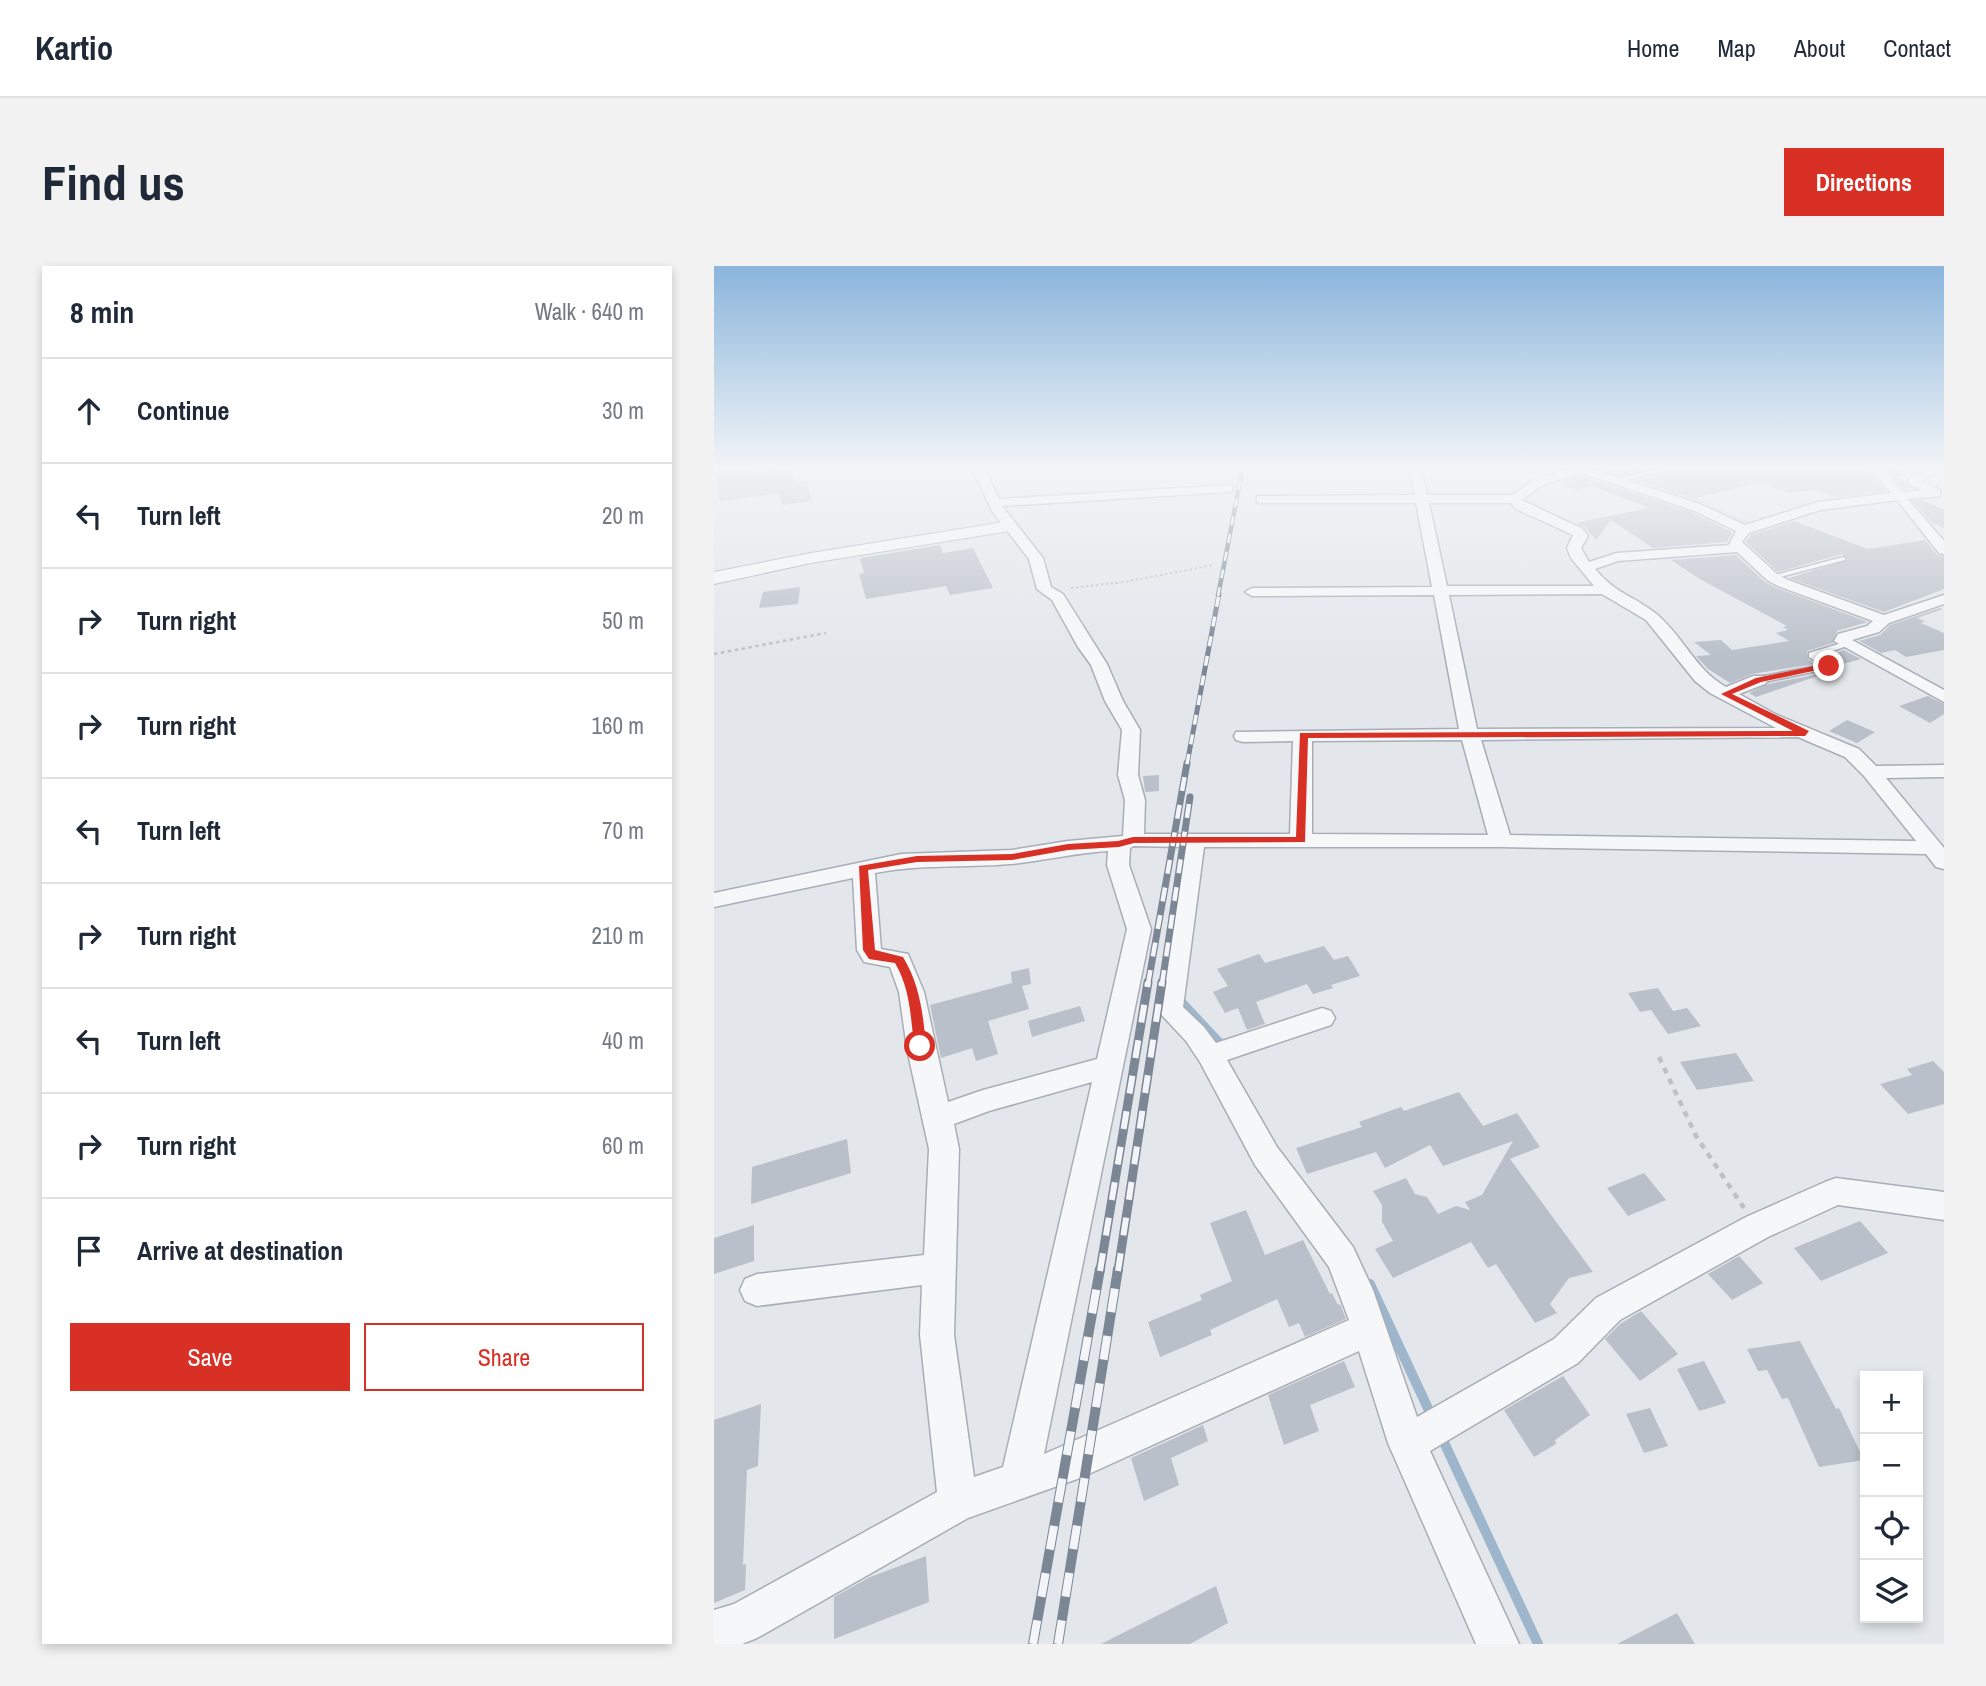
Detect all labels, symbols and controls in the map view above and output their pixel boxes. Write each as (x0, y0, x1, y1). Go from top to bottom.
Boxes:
text: Kartio (35, 26, 113, 70)
text: Home (1627, 32, 1679, 64)
text: Map (1717, 32, 1756, 64)
text: About (1794, 32, 1845, 64)
text: Contact (1883, 32, 1951, 64)
button: Directions (1784, 148, 1944, 216)
text: Find us (42, 149, 185, 215)
text: 8 min (70, 292, 134, 332)
text: Walk · 640 m (535, 296, 644, 327)
icon: ahead (70, 392, 108, 430)
text: Continue (137, 393, 229, 428)
text: 30 m (602, 395, 644, 426)
icon: left (70, 497, 108, 535)
text: Turn left (137, 498, 221, 533)
text: 20 m (602, 500, 644, 531)
icon: right (70, 602, 108, 640)
text: Turn right (137, 603, 236, 638)
text: 50 m (602, 605, 644, 636)
route end (1813, 650, 1844, 681)
icon: right (70, 707, 108, 745)
text: Turn right (137, 708, 236, 743)
text: 160 m (592, 710, 644, 741)
icon: left (70, 812, 108, 850)
text: Turn left (137, 813, 221, 848)
text: 70 m (602, 815, 644, 846)
icon: right (70, 917, 108, 955)
text: Turn right (137, 918, 236, 953)
text: 210 m (592, 920, 644, 951)
icon: left (70, 1022, 108, 1060)
text: Turn left (137, 1023, 221, 1058)
text: 40 m (602, 1025, 644, 1056)
route start (904, 1030, 935, 1061)
icon: right (70, 1127, 108, 1165)
text: Turn right (137, 1128, 236, 1163)
text: 60 m (602, 1130, 644, 1161)
icon: arrive (70, 1232, 108, 1270)
text: Arrive at destination (137, 1233, 343, 1268)
button: Save (70, 1323, 350, 1391)
button: Share (364, 1323, 644, 1391)
map controls (1860, 1371, 1923, 1623)
button: + (1860, 1371, 1923, 1434)
button: − (1860, 1434, 1923, 1497)
button: locate (1860, 1497, 1923, 1560)
button: layers (1860, 1560, 1923, 1623)

